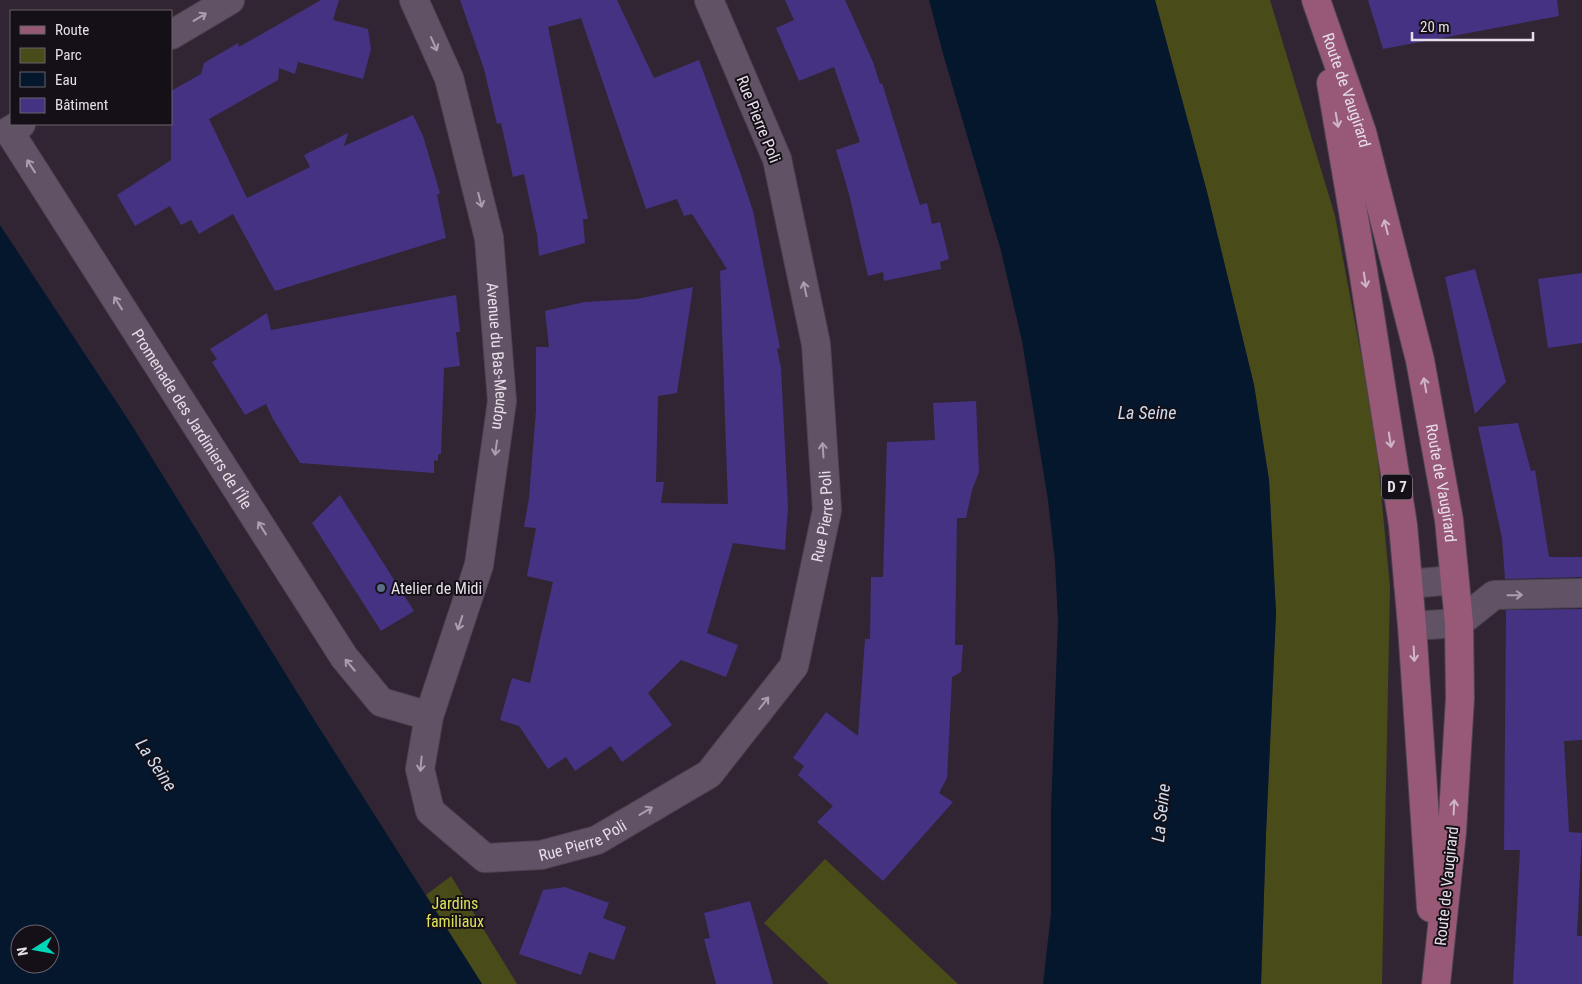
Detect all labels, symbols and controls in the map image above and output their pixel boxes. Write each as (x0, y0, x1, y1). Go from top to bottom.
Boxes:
legend (10, 10, 172, 125)
scale bar (1412, 10, 1533, 42)
one-way arrow (193, 12, 207, 22)
text: 20 m (1420, 18, 1450, 36)
text: Route (55, 21, 89, 39)
street label: Route de Vaugirard (1318, 30, 1374, 149)
one-way arrow (429, 36, 439, 51)
text: Parc (55, 46, 82, 64)
text: Eau (55, 71, 77, 89)
street label: Rue Pierre Poli (732, 73, 785, 166)
text: Bâtiment (55, 96, 108, 114)
one-way arrow (1332, 111, 1342, 127)
one-way arrow (26, 159, 36, 173)
one-way arrow (476, 191, 485, 207)
one-way arrow (1381, 219, 1390, 235)
one-way arrow (1360, 271, 1370, 287)
one-way arrow (799, 281, 809, 297)
street label: Avenue du Bas-Meudon (483, 282, 511, 431)
one-way arrow (113, 296, 123, 310)
street label: Promenade des Jardiniers de l'Île (128, 326, 256, 512)
one-way arrow (1419, 377, 1429, 393)
water label: La Seine (1118, 402, 1176, 423)
street label: Route de Vaugirard (1422, 422, 1460, 543)
one-way arrow (1385, 432, 1395, 448)
one-way arrow (490, 439, 500, 455)
one-way arrow (818, 442, 828, 458)
street label: Rue Pierre Poli (807, 470, 837, 564)
road number: D 7 (1382, 474, 1412, 500)
one-way arrow (256, 522, 266, 536)
place label: Atelier de Midi (391, 579, 482, 598)
marker: Atelier de Midi (375, 582, 387, 594)
one-way arrow (1506, 590, 1523, 600)
one-way arrow (455, 615, 464, 631)
one-way arrow (1409, 646, 1418, 662)
one-way arrow (344, 659, 355, 672)
one-way arrow (759, 697, 770, 710)
water label: La Seine (131, 735, 182, 795)
one-way arrow (416, 756, 426, 772)
water label: La Seine (1147, 783, 1174, 843)
one-way arrow (1450, 799, 1459, 815)
one-way arrow (639, 805, 653, 815)
street label: Rue Pierre Poli (537, 816, 630, 865)
street label: Route de Vaugirard (1431, 826, 1462, 947)
park label: Jardins familiaux (426, 894, 484, 931)
north arrow (10, 924, 60, 974)
text: N (14, 946, 31, 957)

